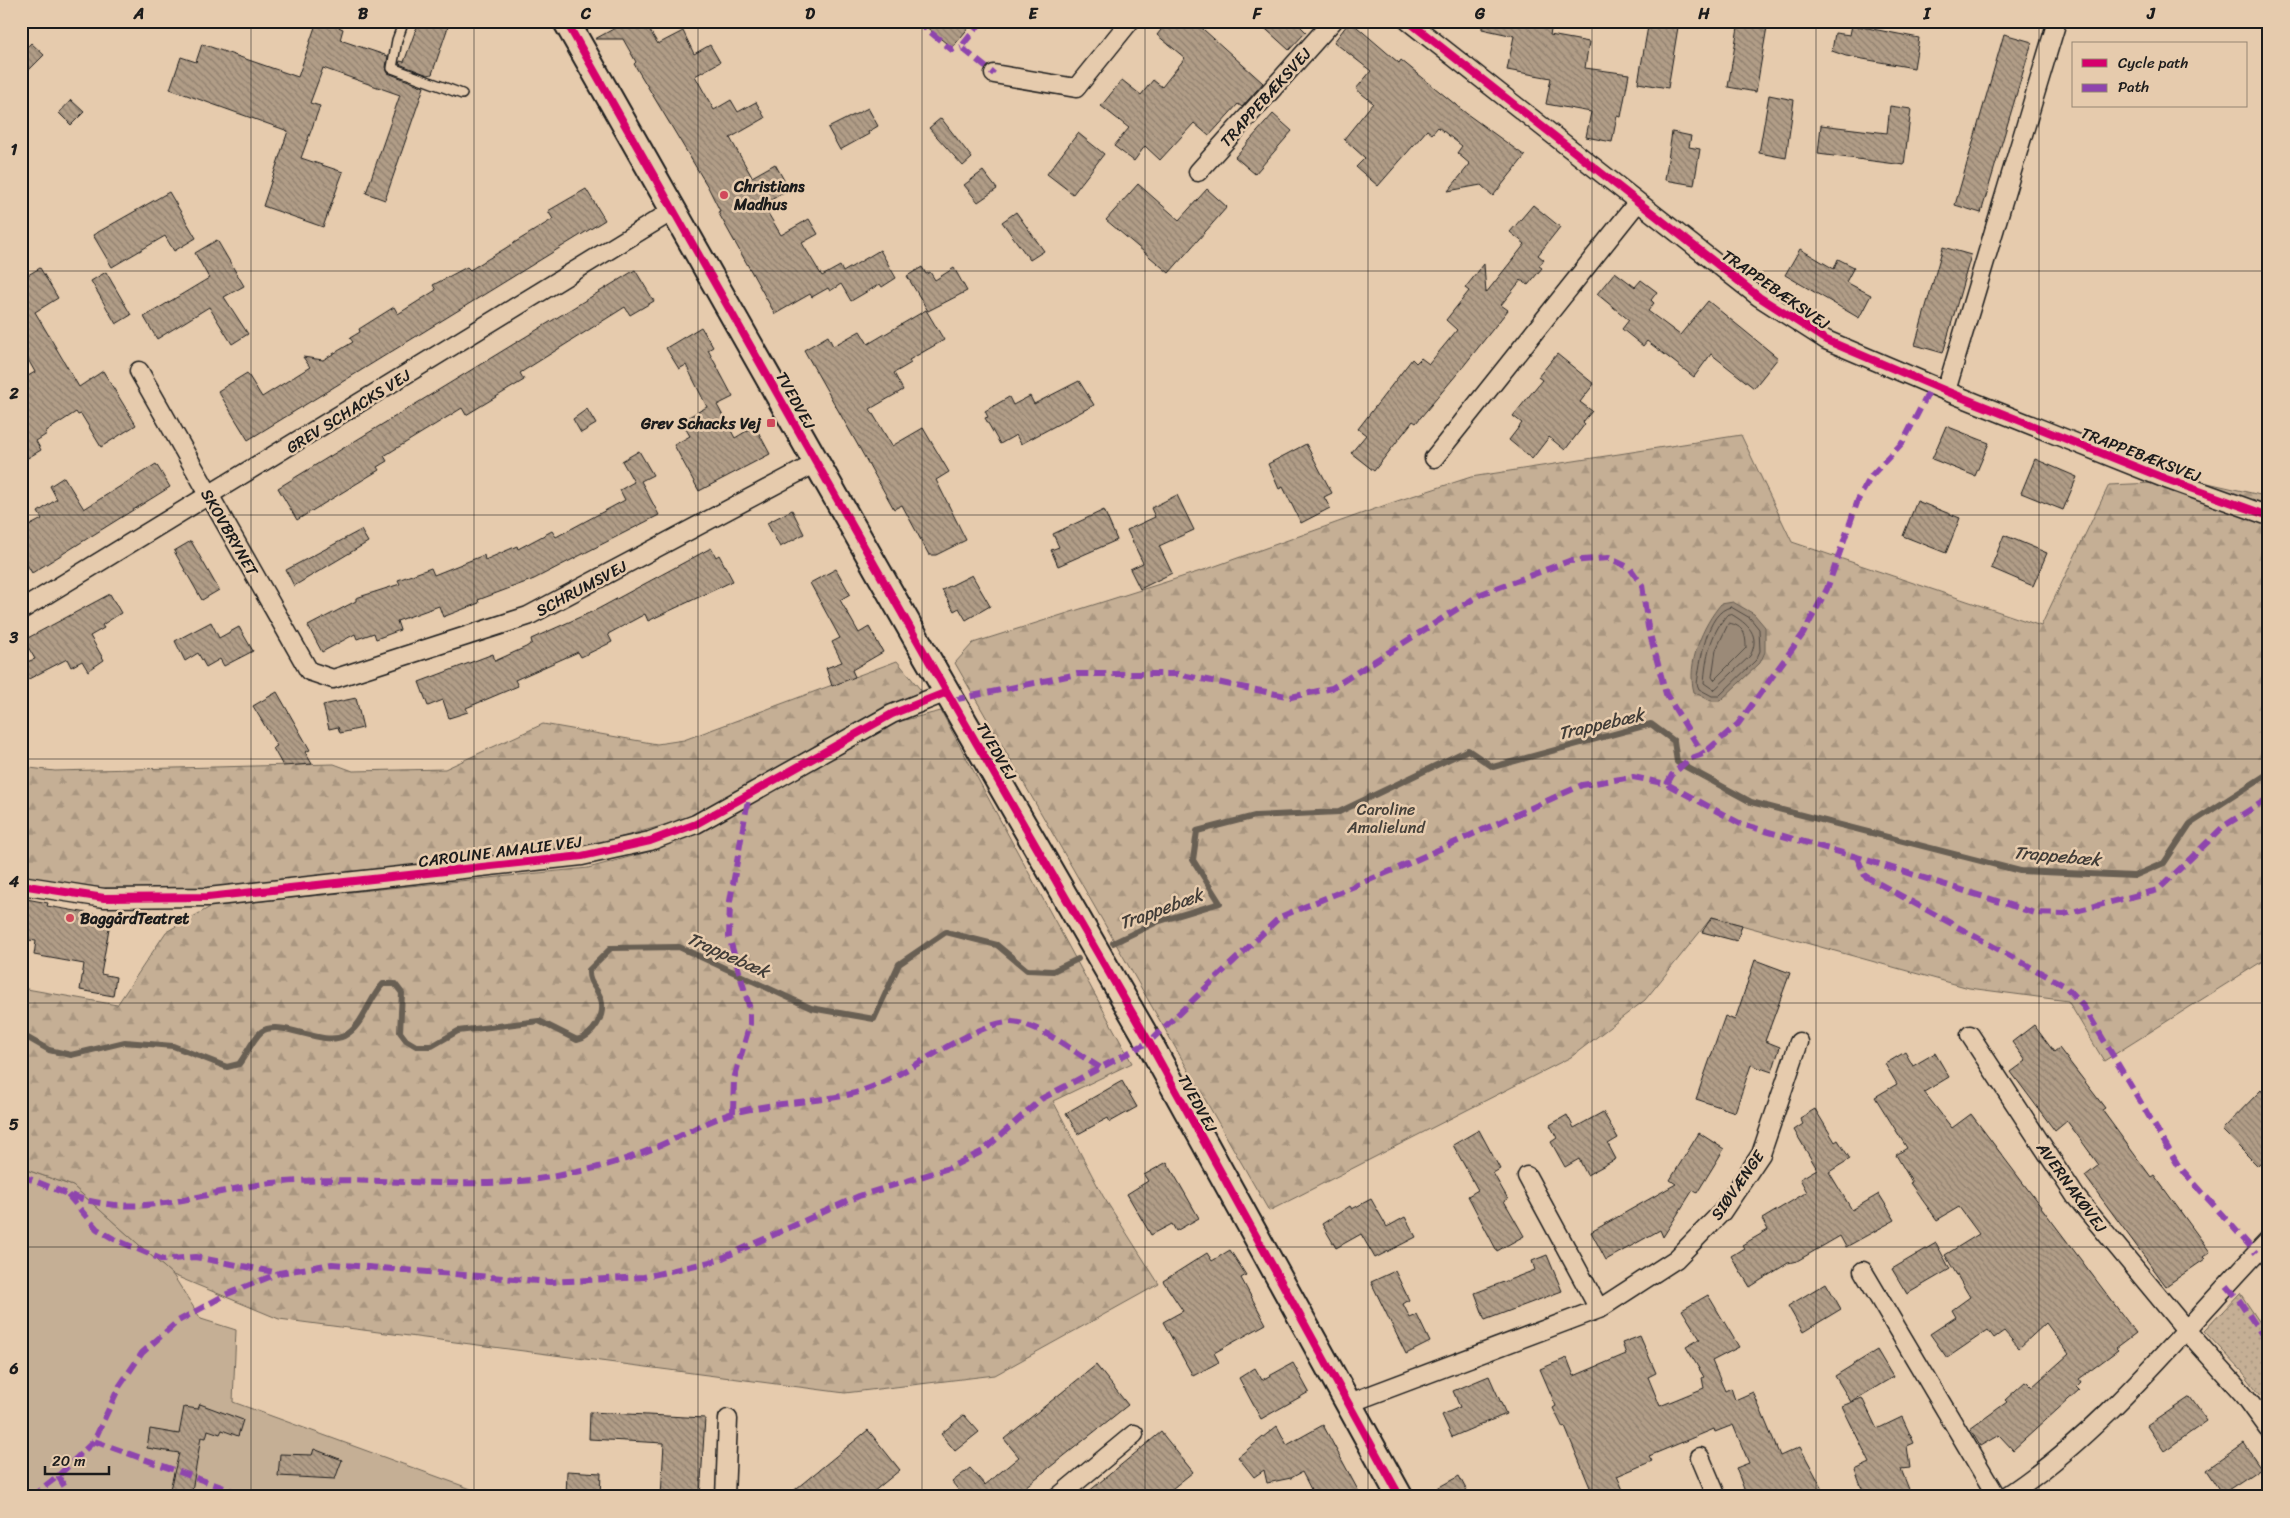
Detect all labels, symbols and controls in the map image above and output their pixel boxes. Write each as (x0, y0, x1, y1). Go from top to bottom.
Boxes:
text: A (133, 0, 144, 28)
text: B (358, 0, 369, 28)
text: C (580, 0, 592, 28)
text: D (805, 0, 815, 28)
text: E (1029, 0, 1039, 28)
text: F (1252, 0, 1263, 28)
text: G (1474, 0, 1486, 28)
text: H (1697, 0, 1710, 28)
text: I (1923, 0, 1932, 28)
text: J (2146, 0, 2156, 28)
street label: TRAPPEBÆKSVEJ (1212, 40, 1319, 154)
legend (2072, 42, 2248, 108)
text: Cycle path (2118, 50, 2189, 76)
text: Path (2118, 74, 2149, 100)
text: 1 (11, 135, 18, 164)
place label: Christians Madhus (733, 172, 805, 219)
marker: Christians Madhus (718, 189, 730, 201)
street label: TRAPPEBÆKSVEJ (1716, 241, 1836, 338)
street label: GREV SCHACKS VEJ (280, 361, 417, 461)
street label: TVEDVEJ (768, 366, 824, 435)
text: 2 (8, 379, 19, 408)
place label: Grev Schacks Vej (640, 409, 762, 438)
marker: Grev Schacks Vej (765, 417, 777, 429)
street label: TRAPPEBÆKSVEJ (2077, 418, 2205, 491)
street label: SKOVBRYNET (193, 483, 267, 583)
street label: SCHRUMSVEJ (530, 552, 633, 625)
text: 3 (9, 623, 19, 652)
water label: Trappebæk (1555, 698, 1649, 749)
street label: TVEDVEJ (968, 717, 1025, 786)
park label: Caroline Amalielund (1346, 795, 1426, 842)
street label: CAROLINE AMALIE VEJ (417, 827, 584, 876)
water label: Trappebæk (2012, 836, 2104, 876)
text: 4 (8, 867, 19, 896)
water label: Trappebæk (1115, 878, 1210, 939)
place label: BaggårdTeatret (80, 904, 189, 933)
marker: BaggårdTeatret (64, 912, 76, 924)
water label: Trappebæk (682, 923, 777, 988)
street label: TVEDVEJ (1170, 1069, 1226, 1138)
text: 5 (9, 1110, 19, 1139)
street label: AVERNAKØVEJ (2028, 1135, 2115, 1239)
street label: SIØVÆNGE (1703, 1143, 1773, 1226)
text: 6 (8, 1354, 19, 1383)
scale bar (45, 1443, 109, 1475)
text: 20 m (52, 1448, 86, 1474)

